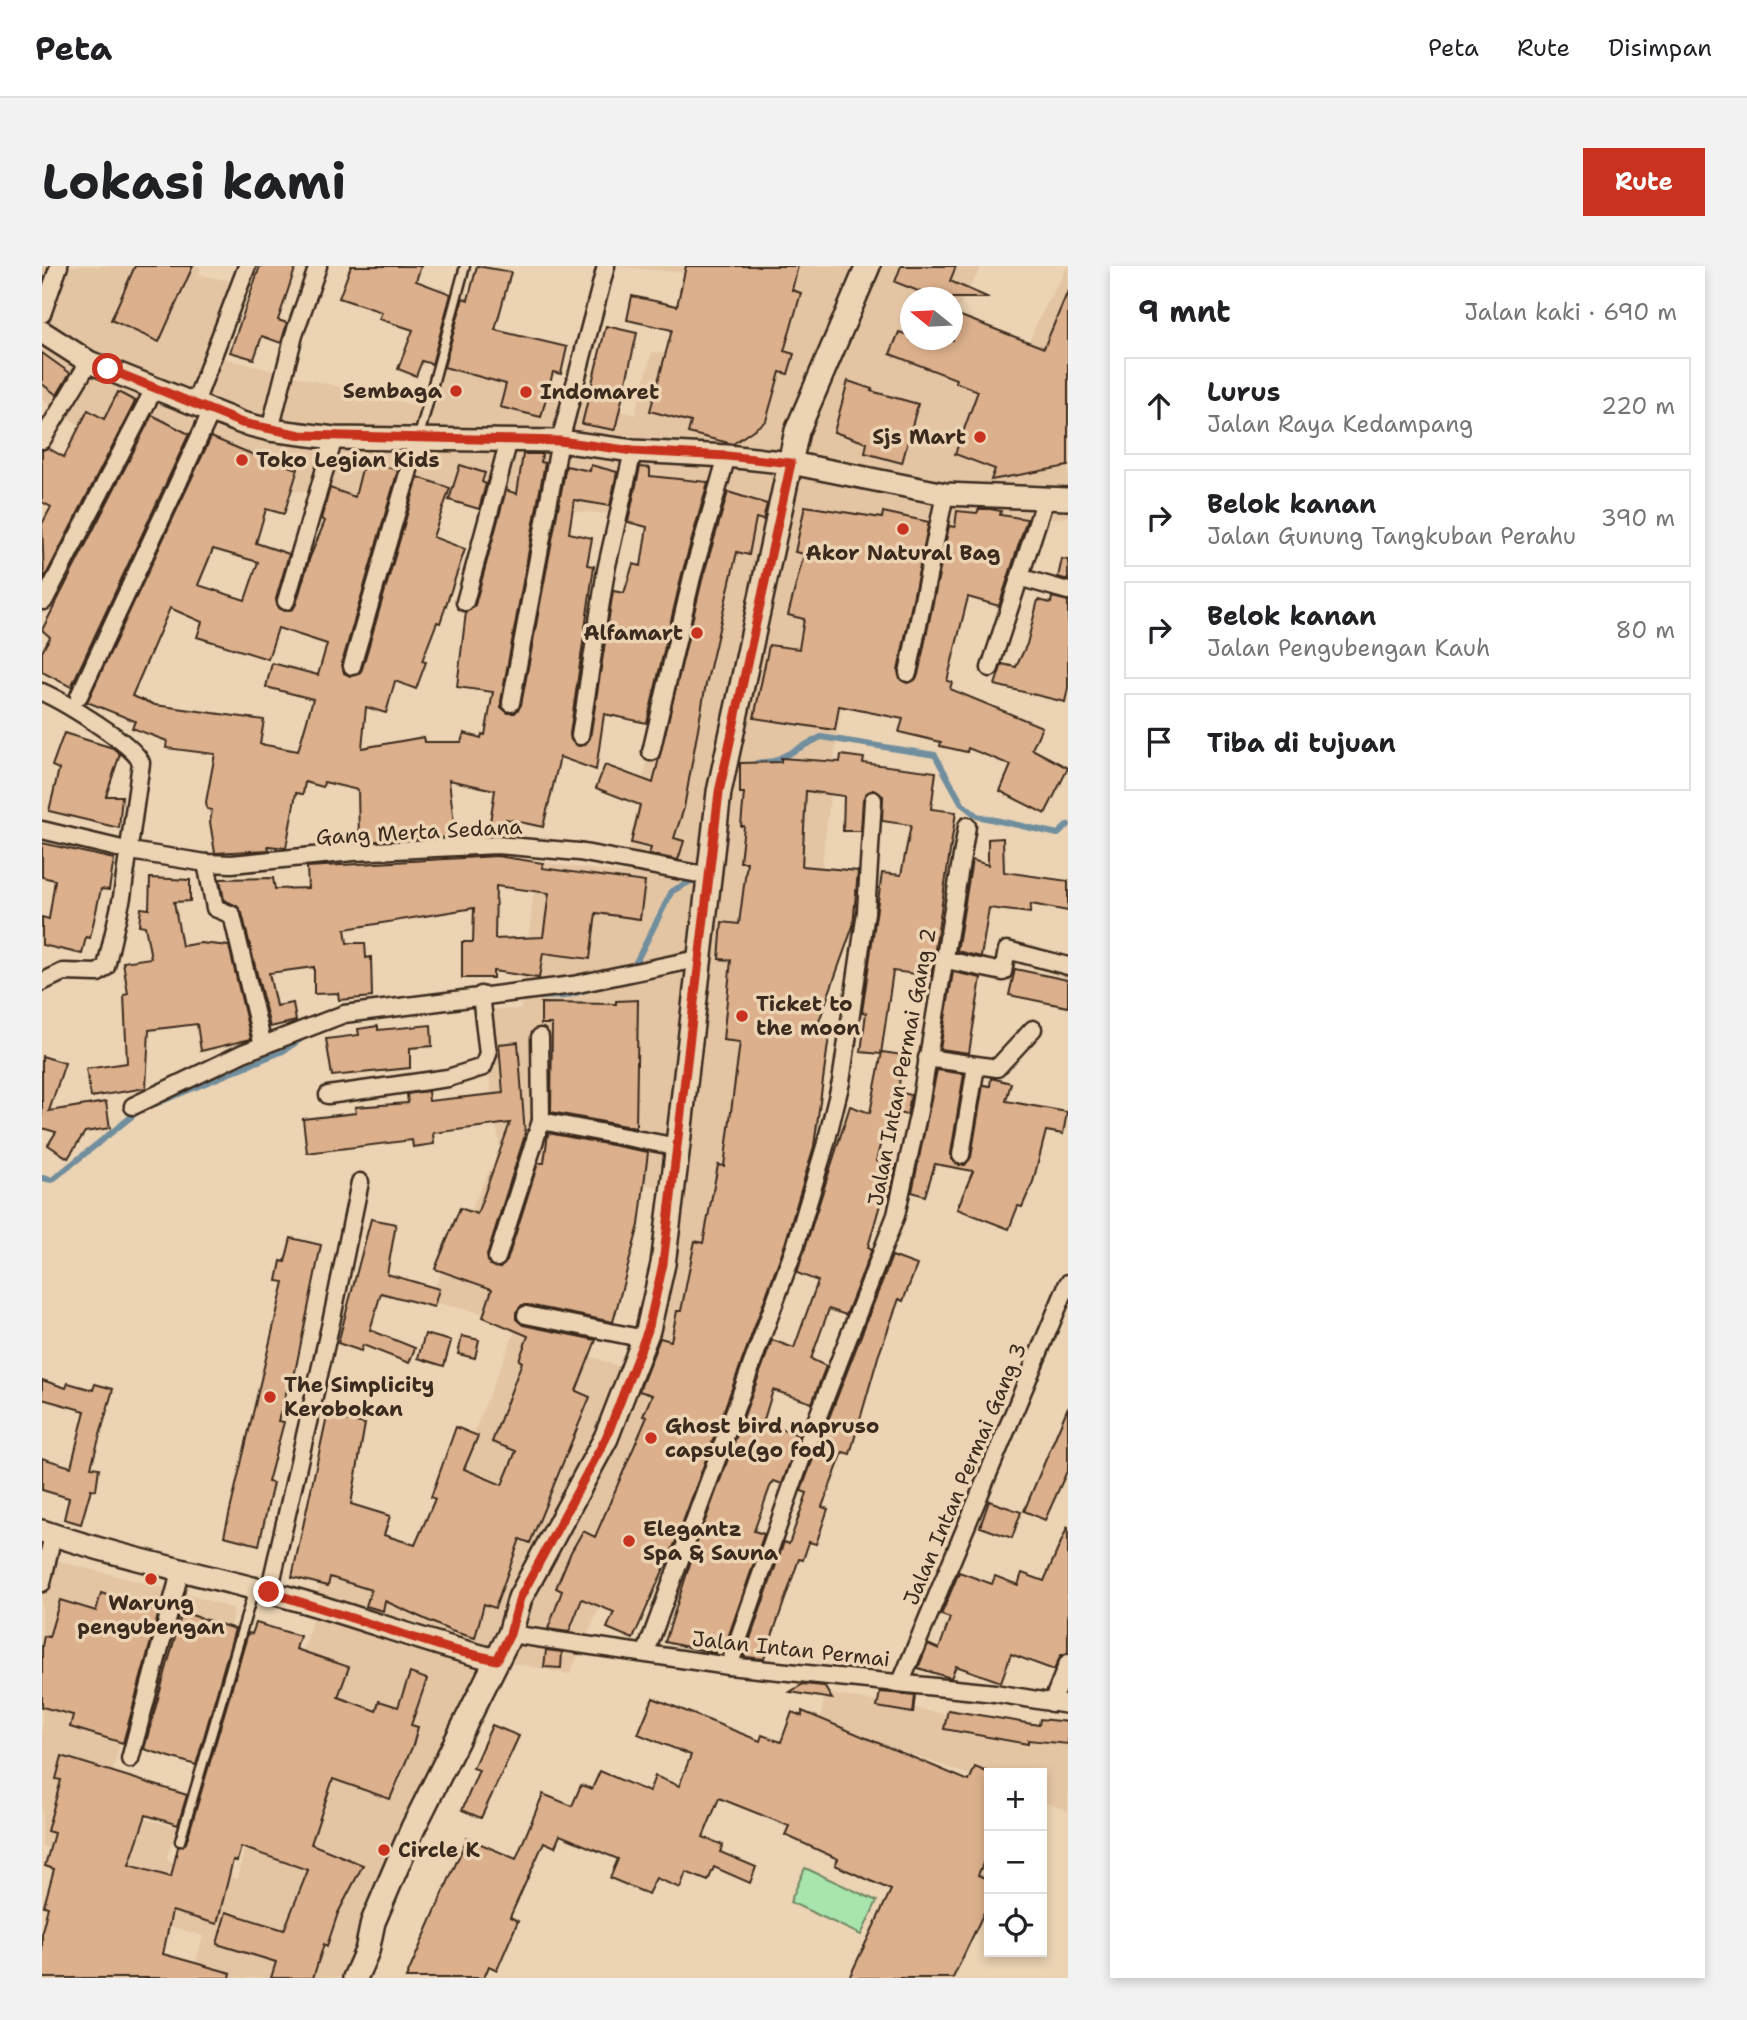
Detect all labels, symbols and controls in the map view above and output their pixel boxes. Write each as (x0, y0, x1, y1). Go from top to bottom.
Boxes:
text: Peta (35, 26, 112, 71)
text: Peta (1428, 32, 1479, 64)
text: Rute (1517, 32, 1570, 64)
text: Disimpan (1608, 32, 1712, 64)
button: Rute (1583, 148, 1705, 216)
text: Lokasi kami (42, 149, 346, 215)
north arrow (900, 287, 963, 350)
text: 9 mnt (1138, 291, 1231, 332)
text: Jalan kaki · 690 m (1464, 297, 1677, 327)
route start (92, 353, 123, 384)
text: Lurus (1207, 374, 1280, 409)
place label: Sembaga (343, 377, 443, 405)
place label: Indomaret (540, 378, 659, 406)
marker: Sembaga (448, 383, 464, 399)
marker: Indomaret (518, 384, 534, 400)
icon: ahead (1140, 387, 1178, 425)
text: 220 m (1601, 391, 1675, 421)
text: Jalan Raya Kedampang (1207, 409, 1473, 439)
place label: Sjs Mart (872, 423, 966, 451)
marker: Sjs Mart (972, 429, 988, 445)
place label: Toko Legian Kids (256, 446, 440, 474)
marker: Toko Legian Kids (234, 452, 250, 468)
text: Belok kanan (1207, 486, 1376, 521)
icon: right (1140, 499, 1178, 537)
text: 390 m (1601, 503, 1675, 533)
marker: Akor Natural Bag (895, 521, 911, 537)
text: Jalan Gunung Tangkuban Perahu (1207, 521, 1576, 551)
place label: Akor Natural Bag (806, 539, 1000, 567)
text: Belok kanan (1207, 598, 1376, 633)
icon: right (1140, 611, 1178, 649)
text: 80 m (1616, 615, 1675, 645)
place label: Alfamart (583, 619, 683, 647)
marker: Alfamart (689, 625, 705, 641)
text: Jalan Pengubengan Kauh (1207, 633, 1490, 663)
icon: arrive (1140, 723, 1178, 761)
text: Tiba di tujuan (1207, 725, 1396, 760)
street label: Gang Merta Sedana (315, 813, 523, 851)
street label: Jalan Intan Permai Gang 2 (861, 926, 943, 1208)
place label: Ticket to the moon (756, 990, 860, 1042)
marker: Ticket to the moon (734, 1008, 750, 1024)
street label: Jalan Intan Permai Gang 3 (897, 1338, 1033, 1610)
place label: The Simplicity Kerobokan (284, 1371, 434, 1423)
marker: The Simplicity Kerobokan (262, 1389, 278, 1405)
place label: Ghost bird napruso capsule(go fod) (665, 1412, 879, 1464)
marker: Ghost bird napruso capsule(go fod) (643, 1430, 659, 1446)
place label: Elegantz Spa & Sauna (643, 1515, 779, 1567)
marker: Elegantz Spa & Sauna (621, 1533, 637, 1549)
marker: Warung pengubengan (143, 1571, 159, 1587)
route end (253, 1576, 284, 1607)
place label: Warung pengubengan (77, 1589, 225, 1641)
street label: Jalan Intan Permai (691, 1625, 891, 1673)
map controls (984, 1768, 1047, 1957)
button: + (984, 1768, 1047, 1831)
button: − (984, 1831, 1047, 1894)
place label: Circle K (398, 1836, 481, 1864)
marker: Circle K (376, 1842, 392, 1858)
button: locate (984, 1894, 1047, 1957)

